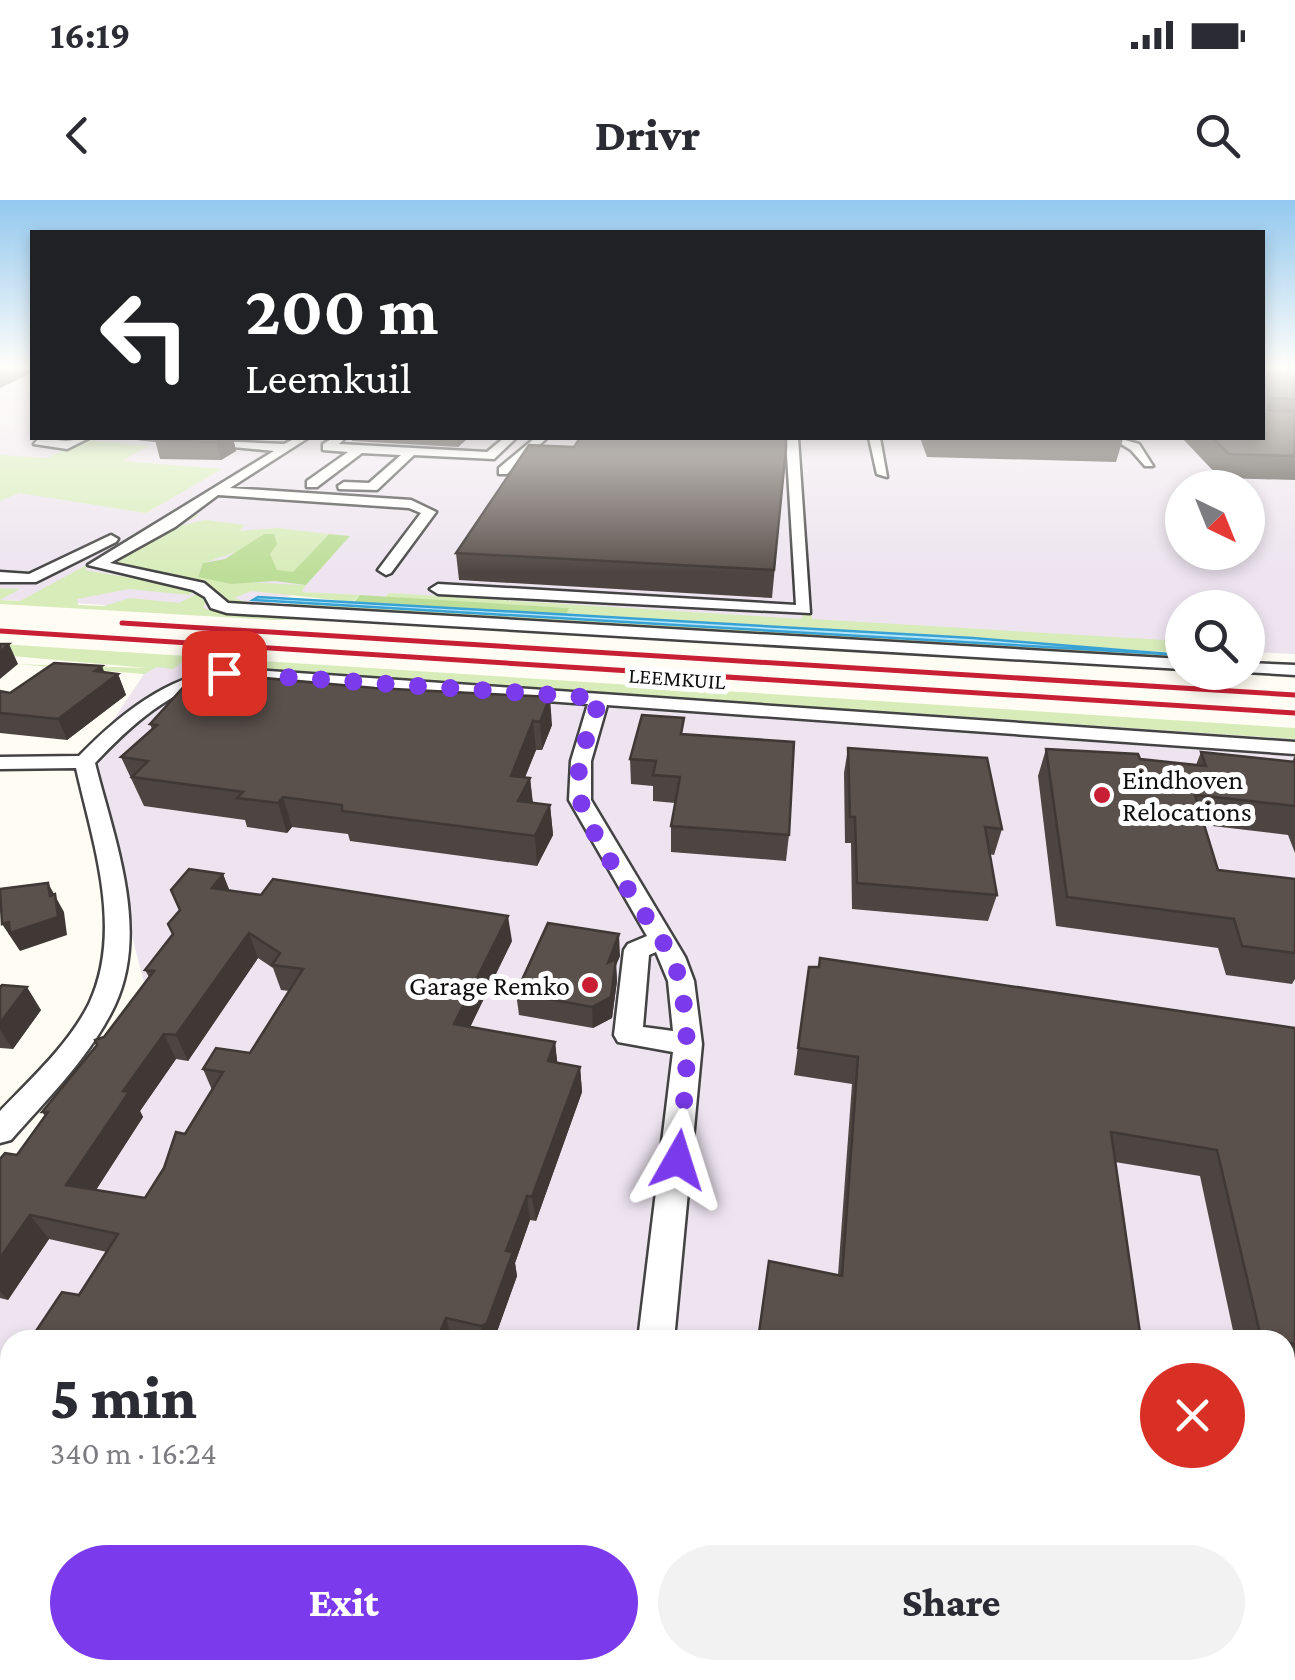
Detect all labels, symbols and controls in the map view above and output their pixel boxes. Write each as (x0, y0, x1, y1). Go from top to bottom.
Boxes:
text: 16:19 (50, 14, 131, 56)
icon: back (50, 108, 105, 163)
icon: search (1190, 108, 1245, 163)
text: Drivr (595, 110, 700, 160)
icon: left (80, 270, 210, 400)
text: 200 m (245, 271, 438, 349)
text: Leemkuil (245, 353, 412, 403)
north arrow (1165, 470, 1265, 570)
map controls (1165, 470, 1265, 690)
button: search (1165, 590, 1265, 690)
pin (182, 631, 267, 716)
icon: arrive (197, 646, 252, 701)
street label: LEEMKUIL (628, 663, 726, 694)
place label: Eindhoven Relocations (1122, 764, 1252, 827)
marker: Eindhoven Relocations (1091, 784, 1113, 806)
place label: Garage Remko (409, 970, 570, 1001)
marker: Garage Remko (579, 974, 601, 996)
position arrow (626, 1108, 730, 1212)
button: close (1140, 1363, 1245, 1468)
text: 5 min (50, 1364, 197, 1431)
text: 340 m · 16:24 (50, 1435, 217, 1471)
button: Exit (50, 1545, 638, 1660)
button: Share (658, 1545, 1245, 1660)

